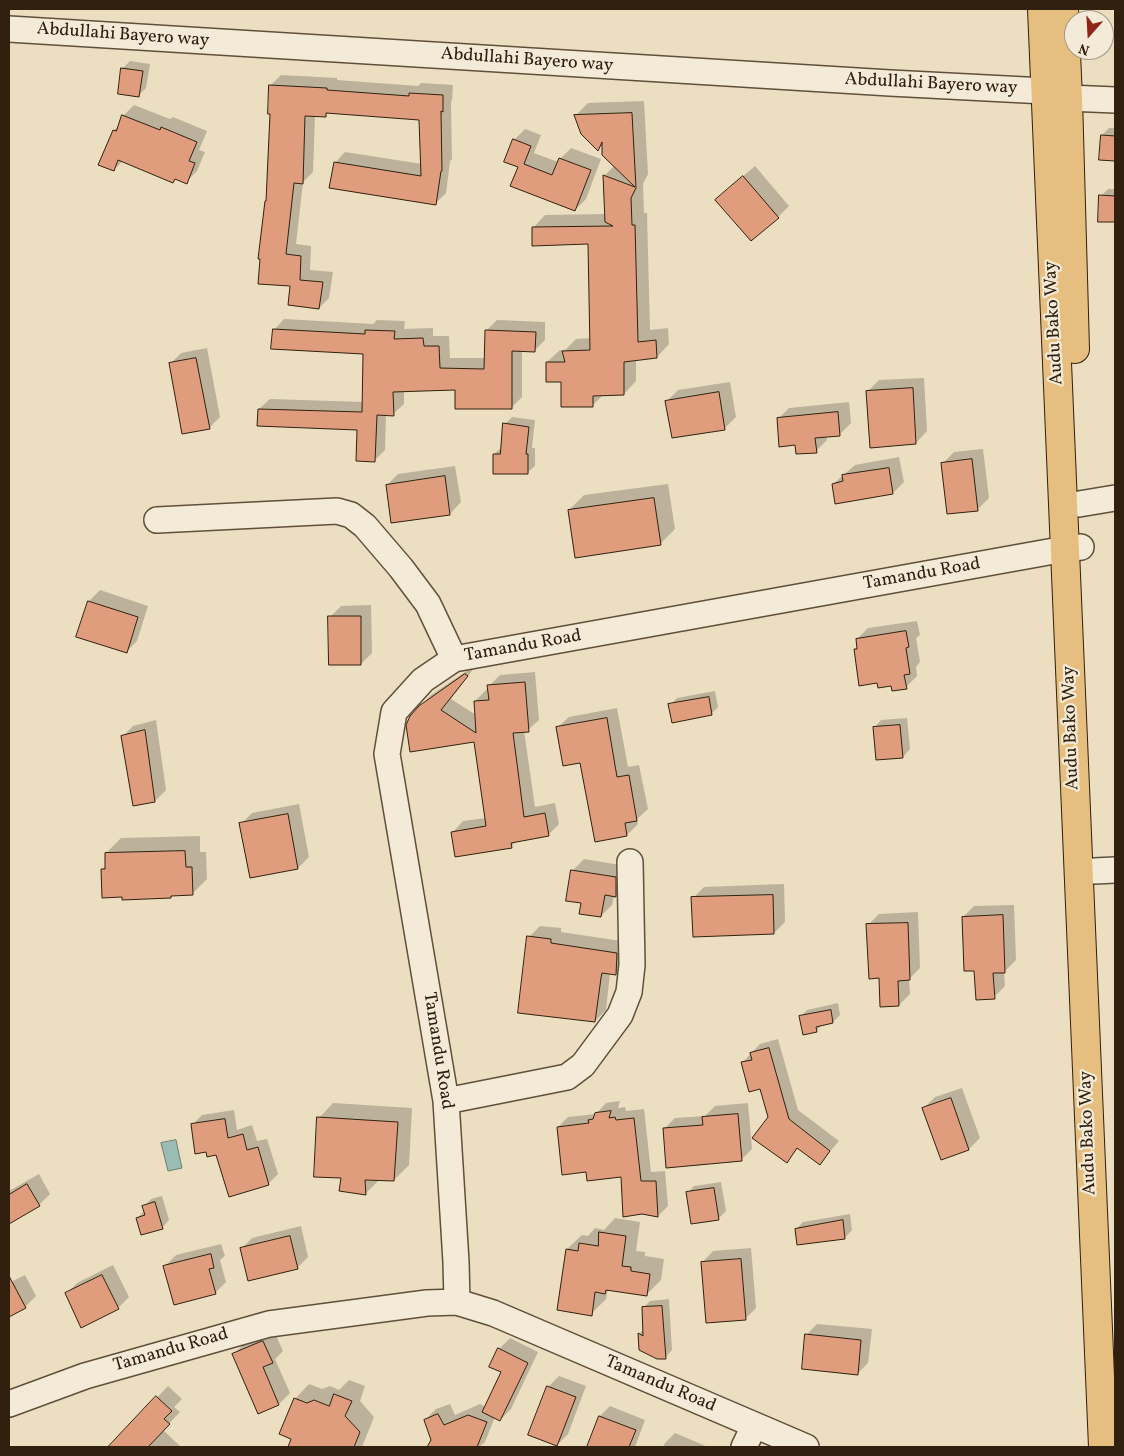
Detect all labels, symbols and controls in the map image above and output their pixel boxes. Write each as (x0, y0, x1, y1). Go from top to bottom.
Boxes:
north arrow (1064, 10, 1114, 60)
street label: Abdullahi Bayero way (36, 19, 210, 53)
text: N (1076, 38, 1092, 59)
street label: Abdullahi Bayero way (440, 44, 614, 78)
street label: Abdullahi Bayero way (844, 70, 1018, 100)
street label: Audu Bako Way (1041, 260, 1069, 386)
street label: Tamandu Road (862, 554, 982, 596)
street label: Tamandu Road (463, 626, 583, 668)
street label: Audu Bako Way (1059, 666, 1085, 790)
street label: Tamandu Road (417, 991, 457, 1111)
street label: Audu Bako Way (1076, 1071, 1102, 1195)
street label: Tamandu Road (111, 1324, 231, 1378)
street label: Tamandu Road (601, 1352, 719, 1418)

